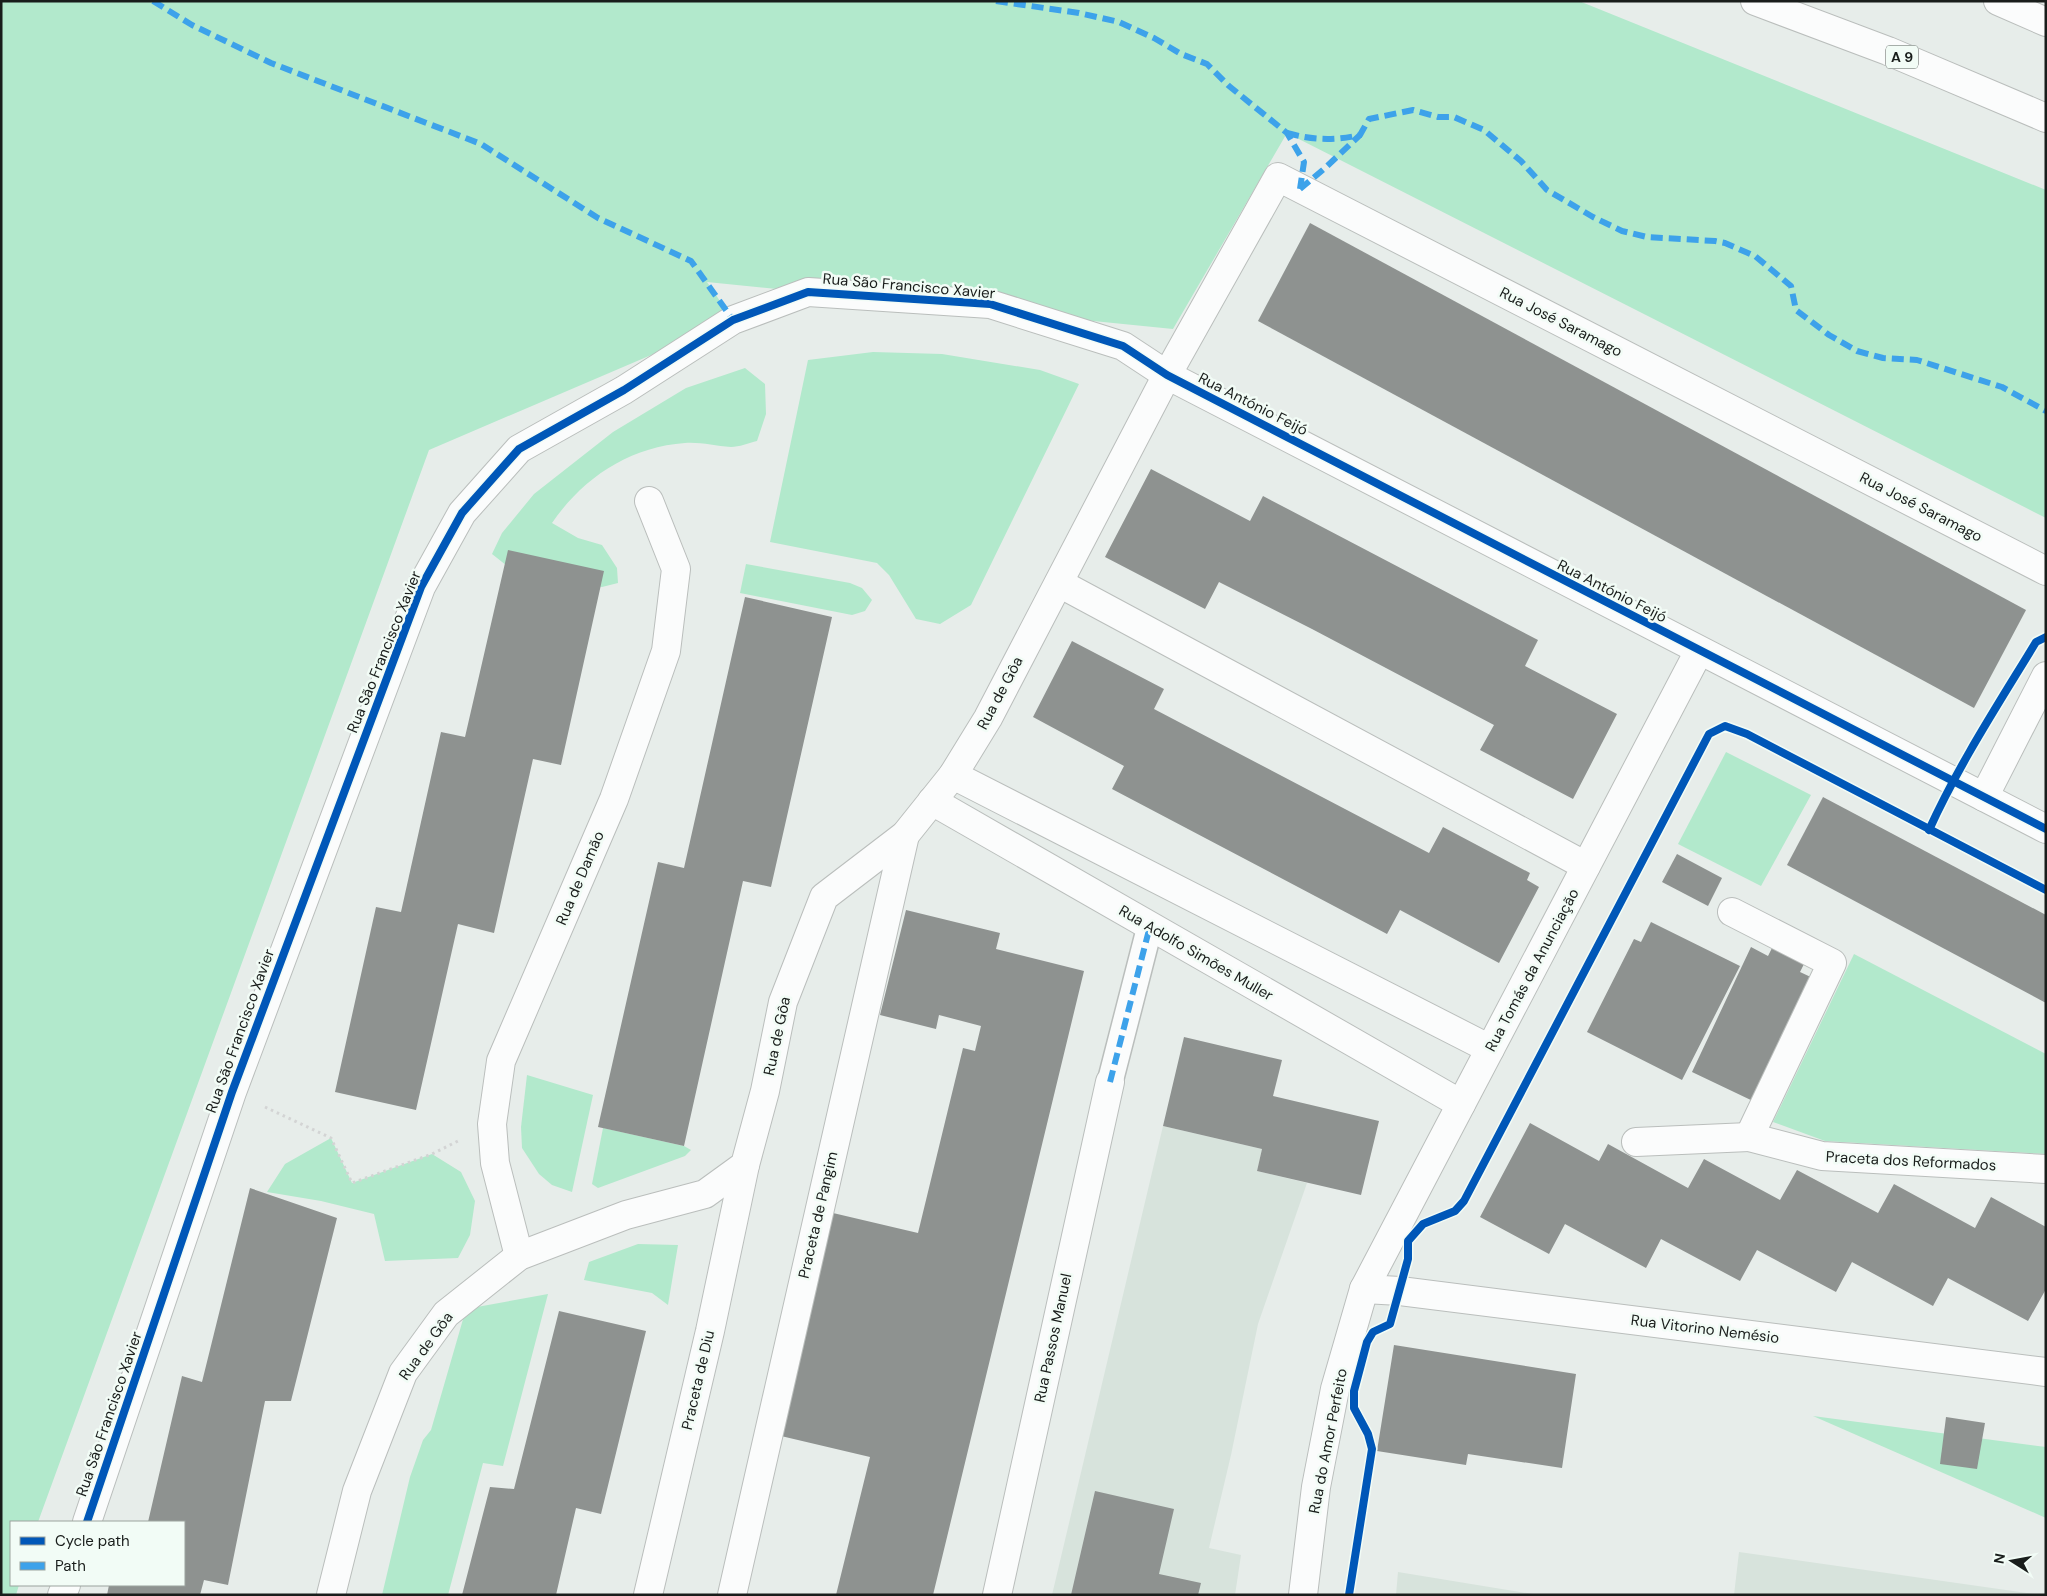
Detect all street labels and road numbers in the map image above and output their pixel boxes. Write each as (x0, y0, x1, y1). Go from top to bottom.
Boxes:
road number: A 9 (1886, 46, 1918, 68)
street label: Rua São Francisco Xavier (822, 268, 997, 304)
street label: Rua José Saramago (1496, 282, 1626, 362)
street label: Rua António Feijó (1195, 368, 1311, 440)
street label: Rua José Saramago (1856, 467, 1986, 547)
street label: Rua António Feijó (1554, 555, 1670, 627)
street label: Rua São Francisco Xavier (342, 568, 426, 736)
street label: Rua de Gôa (972, 653, 1028, 733)
street label: Rua de Damão (551, 828, 609, 928)
street label: Rua Tomás da Anunciação (1480, 885, 1584, 1055)
street label: Rua Adolfo Simões Muller (1115, 901, 1277, 1006)
street label: Rua São Francisco Xavier (201, 946, 279, 1116)
street label: Rua de Gôa (759, 995, 795, 1077)
street label: Praceta dos Reformados (1825, 1147, 1997, 1175)
street label: Praceta de Pangim (794, 1150, 842, 1280)
street label: Rua Passos Manuel (1030, 1272, 1076, 1404)
street label: Rua de Gôa (394, 1308, 458, 1384)
street label: Rua Vitorino Nemésio (1630, 1310, 1780, 1348)
street label: Rua São Francisco Xavier (71, 1328, 147, 1499)
street label: Praceta de Diu (677, 1328, 719, 1432)
street label: Rua do Amor Perfeito (1304, 1367, 1352, 1515)

